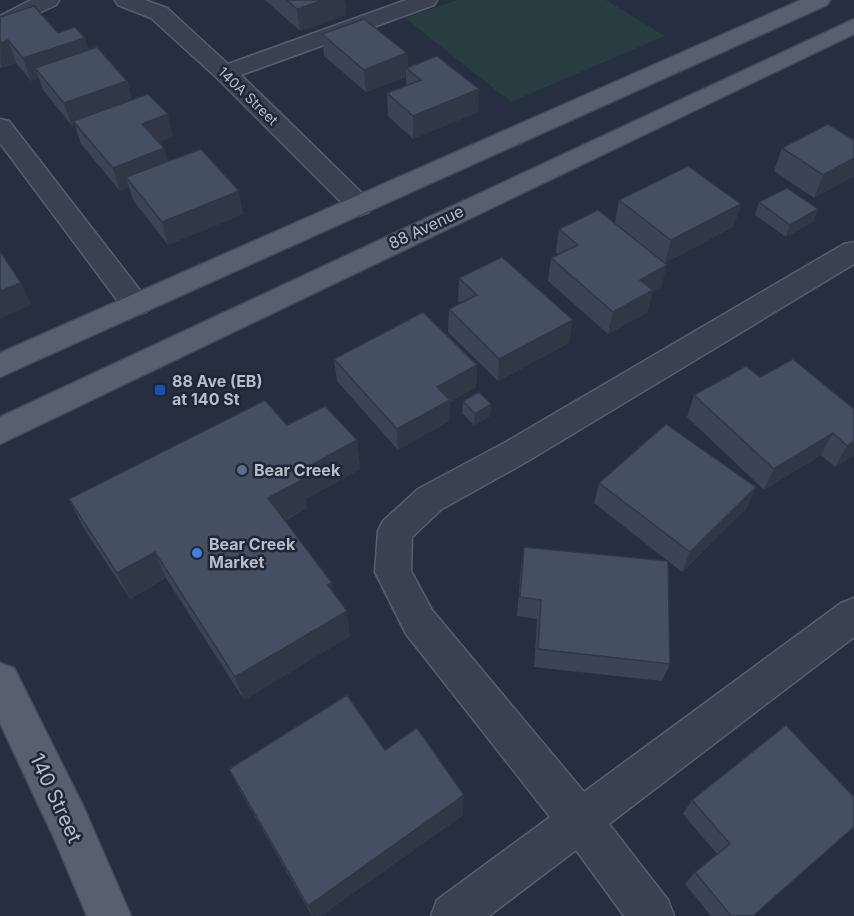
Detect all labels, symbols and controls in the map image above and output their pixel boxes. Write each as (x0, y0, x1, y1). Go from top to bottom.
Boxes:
street label: 140A Street (215, 63, 282, 129)
street label: 88 Avenue (385, 201, 467, 253)
place label: 88 Ave (EB) at 140 St (172, 371, 262, 409)
marker: 88 Ave (EB) at 140 St (153, 383, 167, 397)
place label: Bear Creek (254, 460, 341, 480)
marker: Bear Creek (235, 463, 249, 477)
place label: Bear Creek Market (209, 534, 296, 572)
marker: Bear Creek Market (190, 546, 204, 560)
street label: 140 Street (25, 750, 87, 847)

